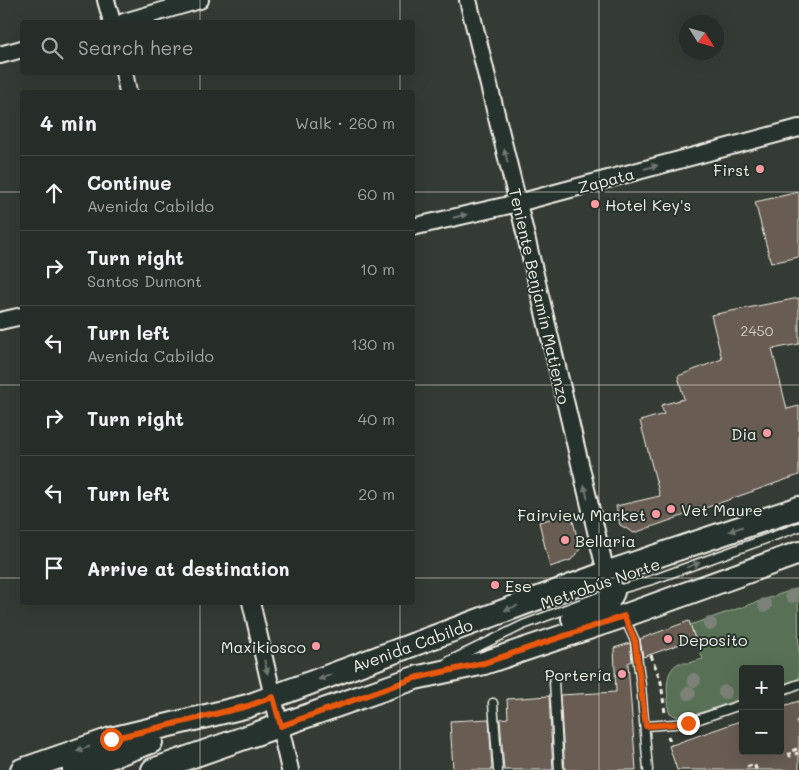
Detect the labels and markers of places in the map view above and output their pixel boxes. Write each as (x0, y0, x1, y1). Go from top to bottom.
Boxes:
place label: First (713, 159, 750, 180)
marker: First (754, 163, 766, 175)
place label: Hotel Key's (605, 194, 691, 215)
marker: Hotel Key's (589, 198, 601, 210)
place label: Dia (731, 423, 757, 444)
marker: Dia (761, 427, 773, 439)
place label: Vet Maure (681, 499, 763, 520)
marker: Vet Maure (665, 503, 677, 515)
place label: Fairview Market (517, 504, 646, 525)
marker: Fairview Market (650, 508, 662, 520)
place label: Bellaria (575, 530, 636, 551)
marker: Bellaria (559, 534, 571, 546)
place label: Ese (505, 575, 532, 596)
marker: Ese (489, 579, 501, 591)
place label: Deposito (678, 629, 747, 650)
marker: Deposito (662, 633, 674, 645)
place label: Maxikiosco (221, 636, 306, 657)
marker: Maxikiosco (310, 640, 322, 652)
place label: Portería (545, 664, 612, 685)
marker: Portería (616, 668, 628, 680)

